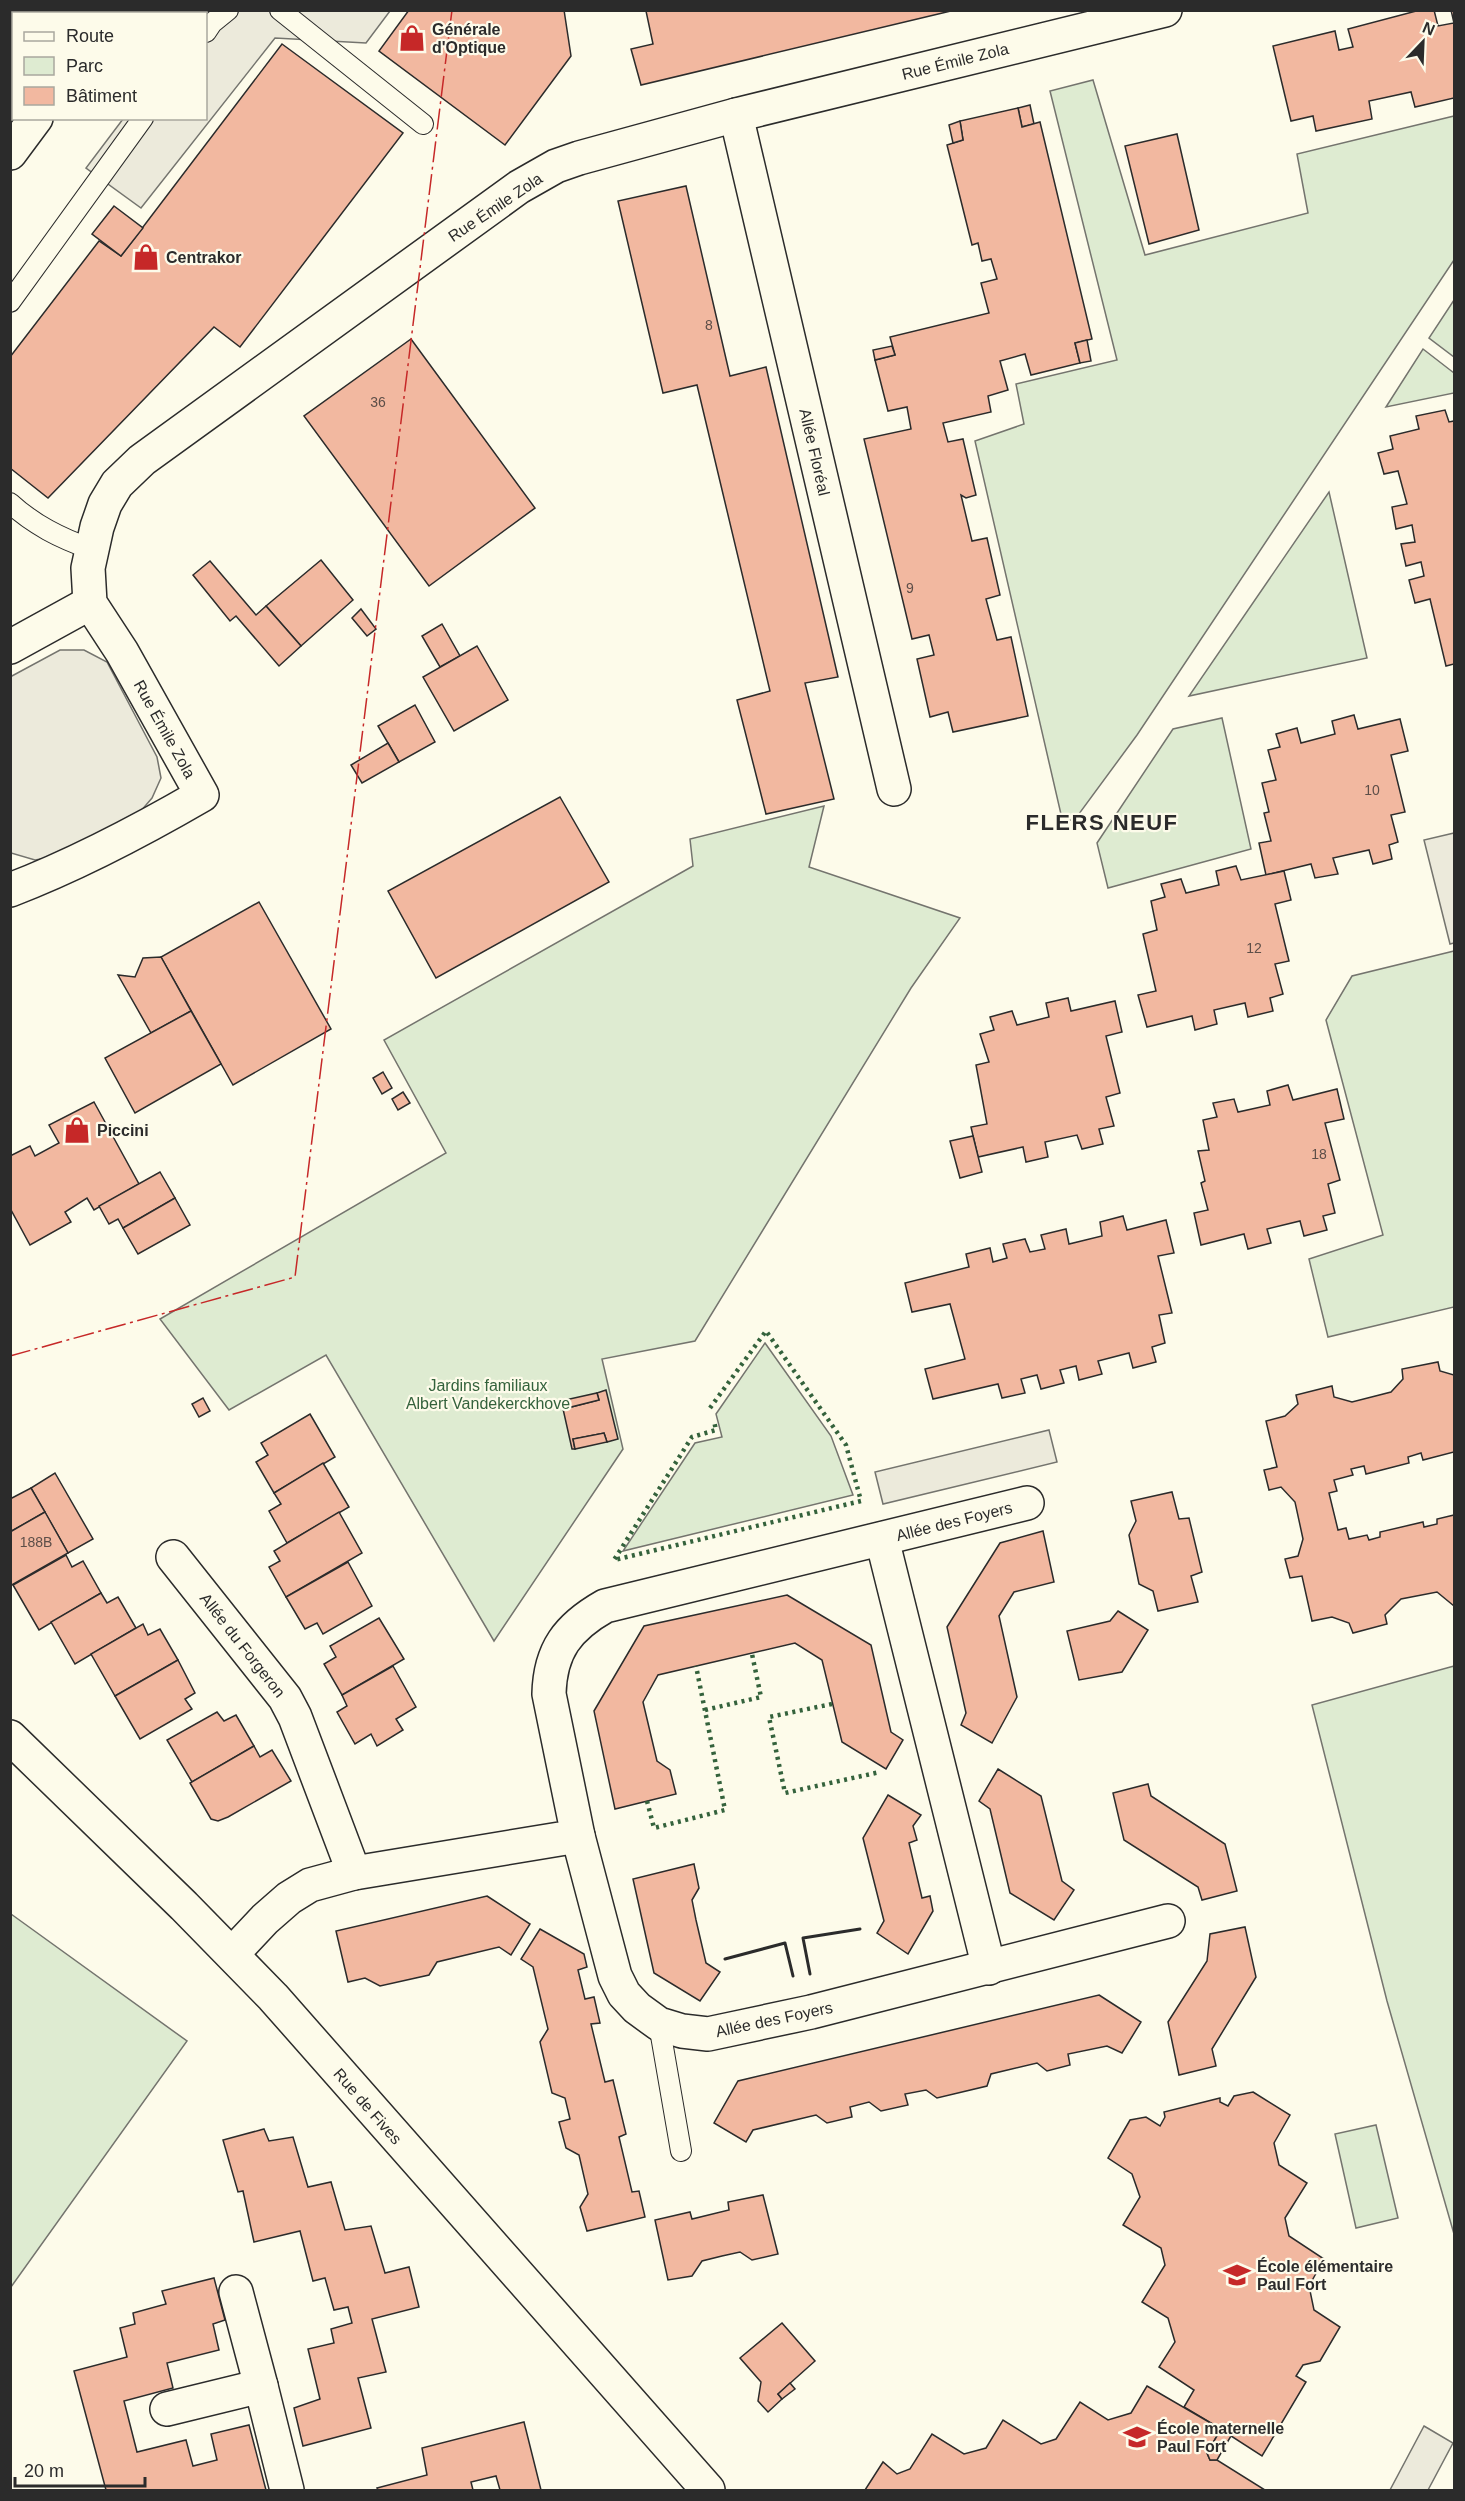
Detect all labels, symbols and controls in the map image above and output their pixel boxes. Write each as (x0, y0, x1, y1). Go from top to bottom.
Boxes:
legend (12, 12, 207, 120)
north arrow (1393, 12, 1453, 72)
text: N (1420, 19, 1437, 39)
place label: Générale d'Optique (432, 21, 506, 56)
shop icon: Générale d'Optique (397, 23, 427, 53)
text: Route (66, 26, 114, 46)
street label: Rue Émile Zola (900, 39, 1010, 83)
text: Parc (66, 56, 103, 76)
text: Bâtiment (66, 86, 137, 106)
street label: Rue Émile Zola (445, 169, 545, 245)
shop icon: Centrakor (131, 242, 161, 272)
place label: Centrakor (166, 249, 242, 266)
house number: 8 (705, 317, 713, 333)
house number: 36 (370, 394, 386, 410)
street label: Allée Floréal (796, 407, 833, 497)
house number: 9 (906, 580, 914, 596)
street label: Rue Émile Zola (131, 677, 199, 781)
house number: 10 (1364, 782, 1380, 798)
district label: FLERS NEUF (1025, 810, 1179, 835)
house number: 12 (1246, 940, 1262, 956)
shop icon: Piccini (62, 1115, 92, 1145)
place label: Piccini (97, 1122, 149, 1139)
house number: 18 (1311, 1146, 1327, 1162)
park label: Jardins familiaux Albert Vandekerckhove (406, 1377, 570, 1412)
street label: Allée des Foyers (894, 1499, 1014, 1544)
house number: 188B (20, 1534, 52, 1550)
street label: Allée du Forgeron (197, 1590, 288, 1701)
street label: Allée des Foyers (714, 1999, 834, 2040)
street label: Rue de Fives (330, 2065, 405, 2147)
place label: École élémentaire Paul Fort (1257, 2257, 1393, 2293)
school or university icon: École élémentaire Paul Fort (1222, 2260, 1252, 2290)
place label: École maternelle Paul Fort (1157, 2419, 1284, 2455)
school or university icon: École maternelle Paul Fort (1122, 2422, 1152, 2452)
scale bar (15, 2450, 146, 2488)
text: 20 m (24, 2461, 64, 2481)

